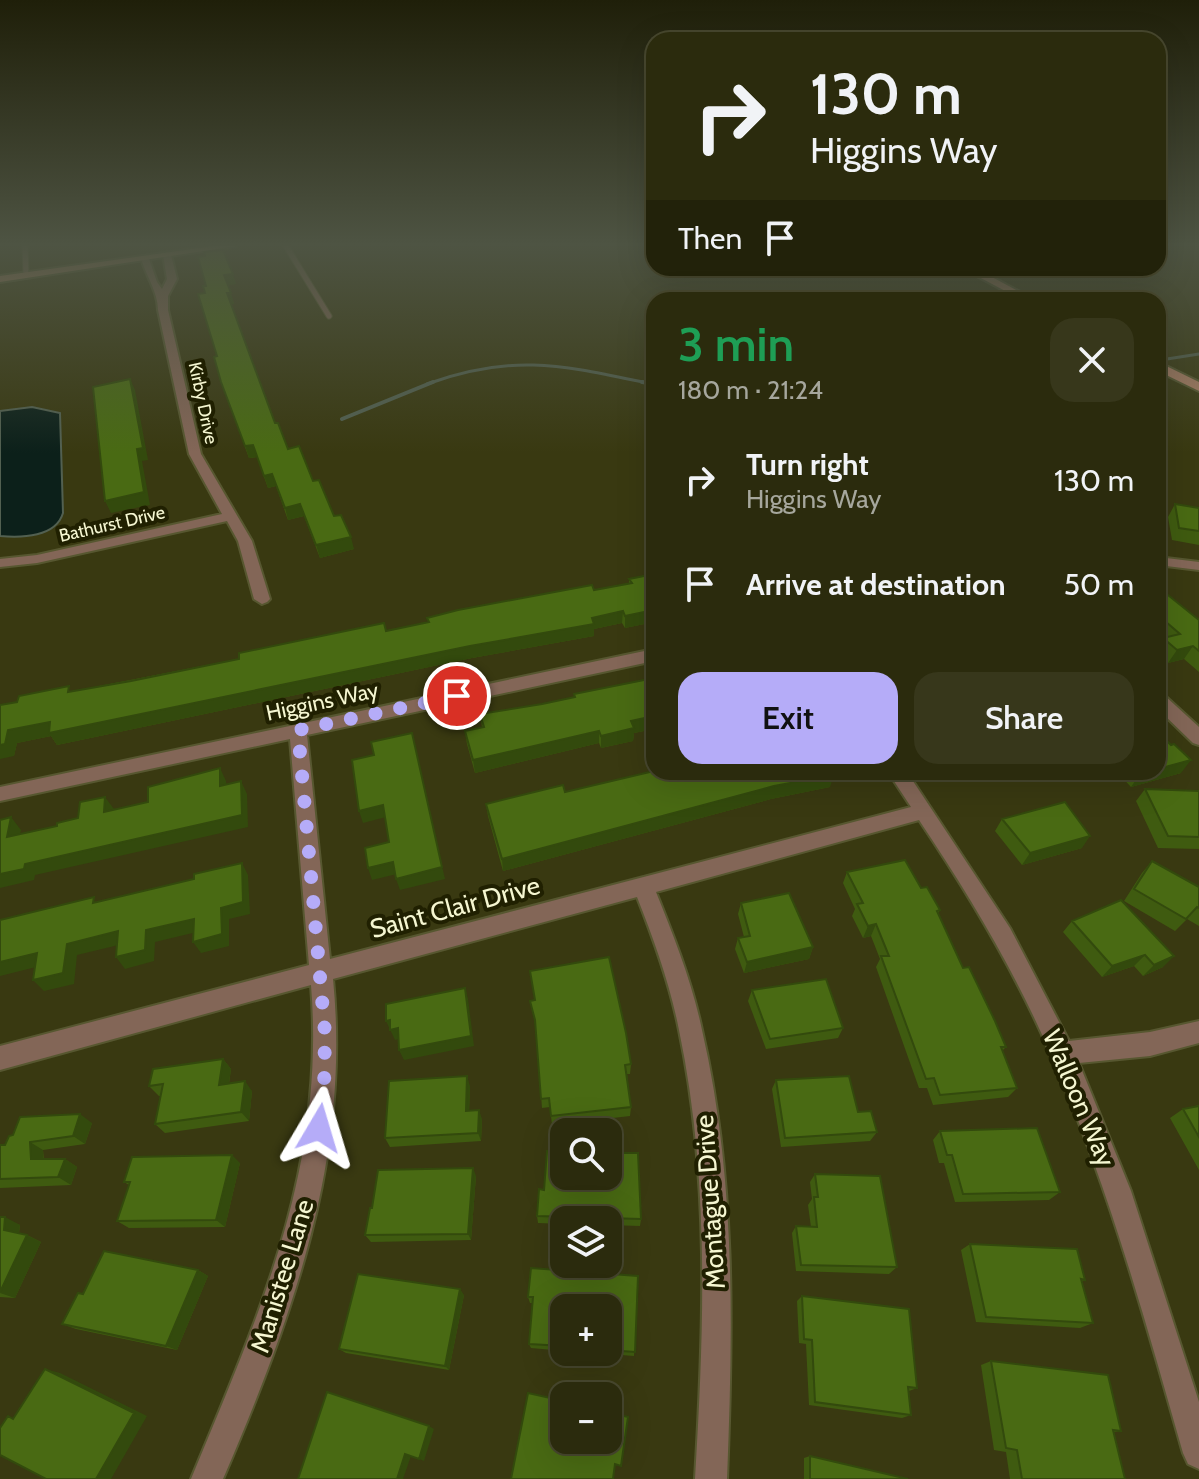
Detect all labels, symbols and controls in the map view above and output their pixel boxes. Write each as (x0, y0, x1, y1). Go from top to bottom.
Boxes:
text: 130 m (810, 60, 962, 128)
icon: right (678, 64, 782, 168)
text: Higgins Way (810, 128, 997, 172)
icon: arrive (758, 216, 802, 260)
text: Then (678, 220, 742, 257)
text: 3 min (678, 315, 794, 373)
button: close (1050, 318, 1134, 402)
street label: Kirby Drive (184, 360, 222, 446)
text: 180 m · 21:24 (678, 374, 823, 406)
text: Turn right (746, 446, 869, 483)
icon: right (678, 458, 722, 502)
text: 130 m (1054, 462, 1134, 499)
text: Higgins Way (746, 483, 881, 515)
street label: Bathurst Drive (57, 501, 167, 547)
icon: arrive (678, 562, 722, 606)
text: Arrive at destination (746, 566, 1006, 603)
text: 50 m (1064, 566, 1134, 603)
pin (423, 662, 491, 730)
button: Exit (678, 672, 898, 764)
button: Share (914, 672, 1134, 764)
icon: arrive (435, 674, 479, 718)
street label: Higgins Way (263, 676, 381, 727)
street label: Saint Clair Drive (367, 869, 543, 945)
street label: Walloon Way (1036, 1025, 1122, 1171)
position arrow (277, 1086, 361, 1170)
street label: Montague Drive (688, 1114, 732, 1290)
map controls (550, 1118, 622, 1454)
button: search (550, 1118, 622, 1190)
street label: Manistee Lane (243, 1195, 321, 1357)
button: layers (550, 1206, 622, 1278)
button: + (550, 1294, 622, 1366)
button: − (550, 1382, 622, 1454)

